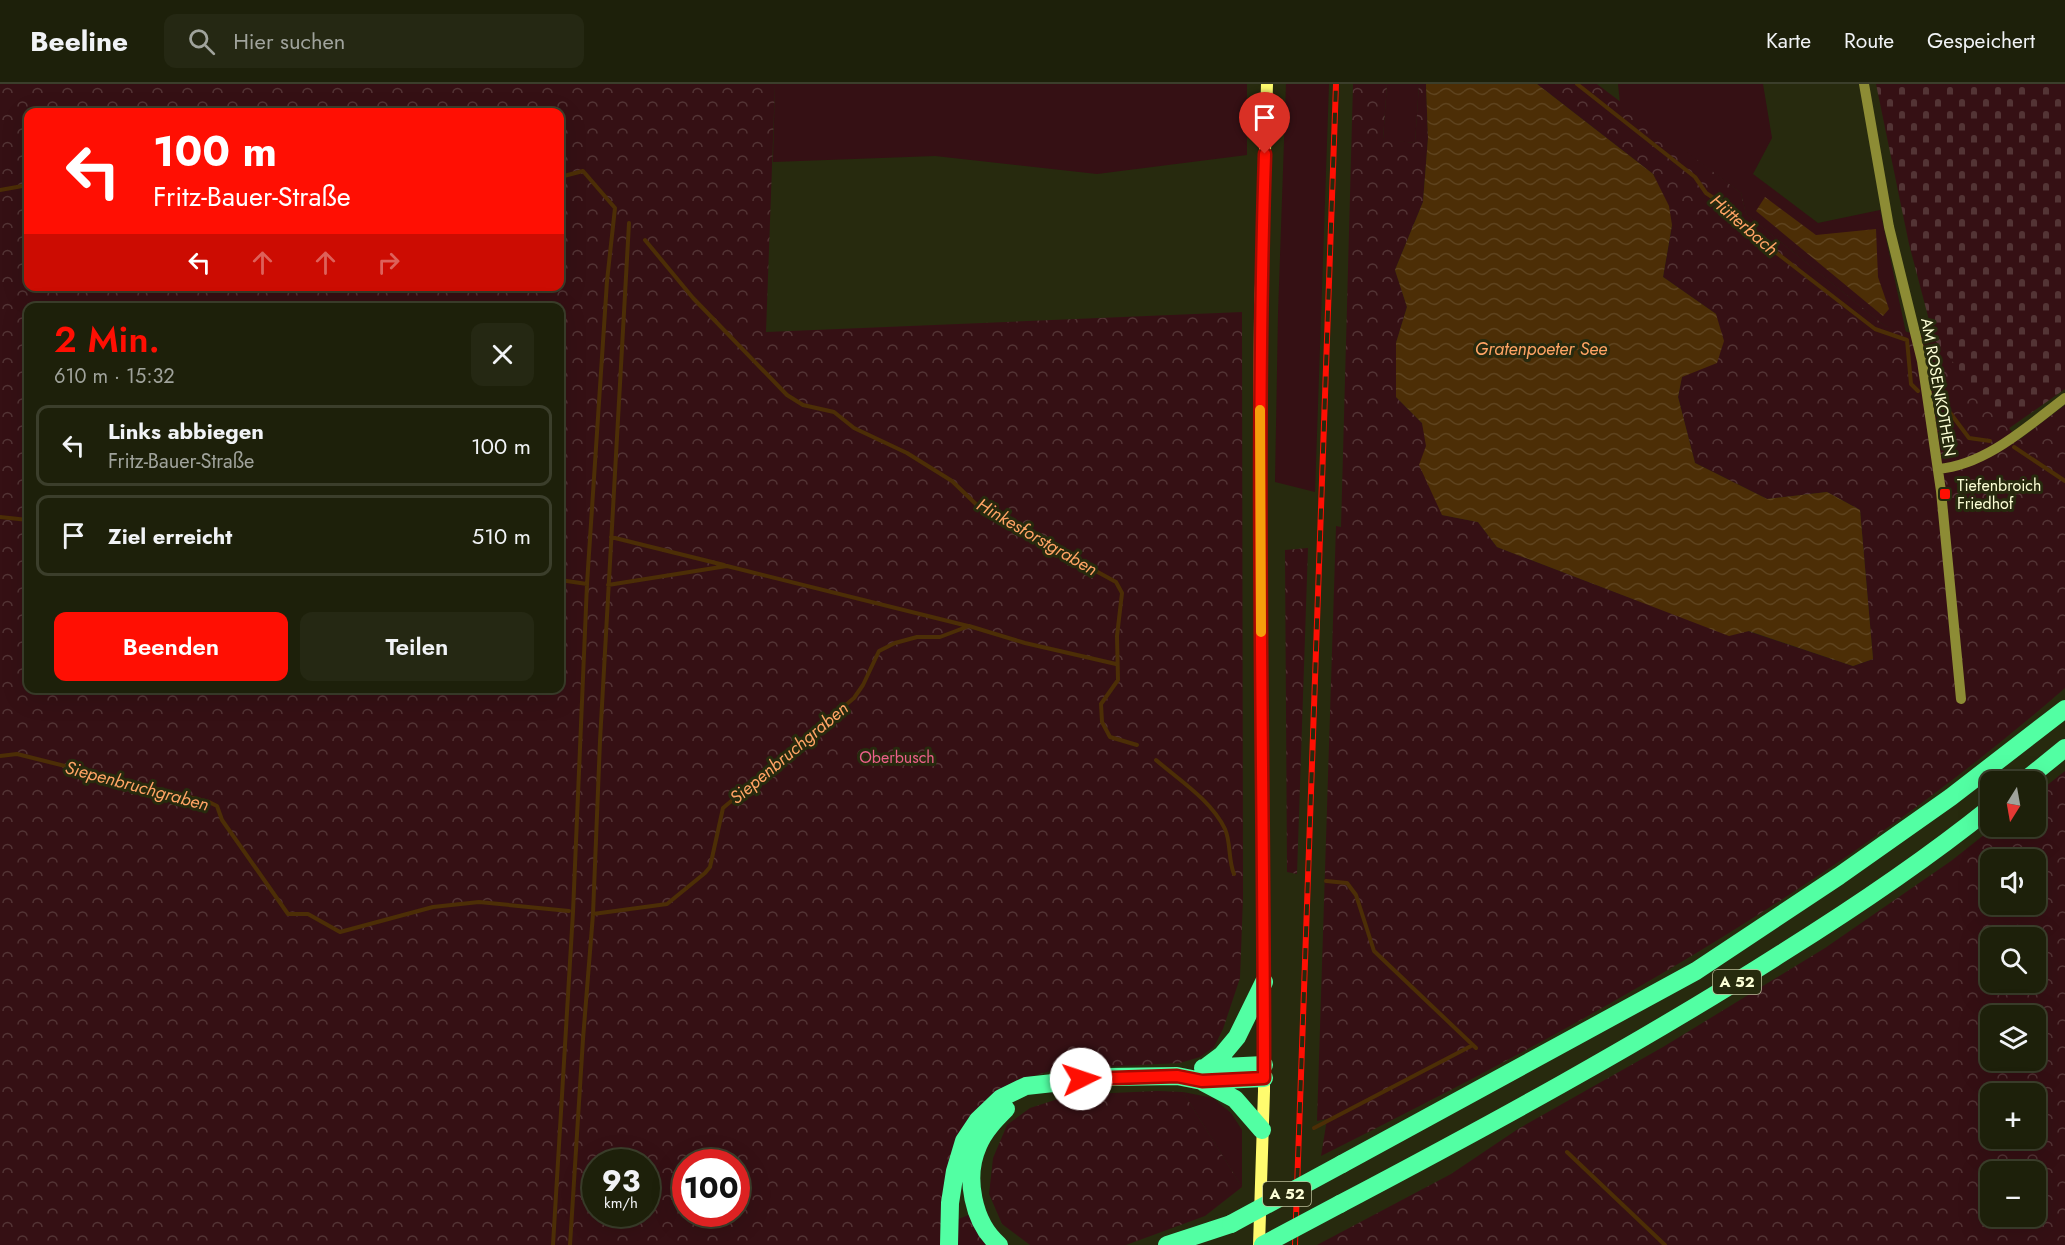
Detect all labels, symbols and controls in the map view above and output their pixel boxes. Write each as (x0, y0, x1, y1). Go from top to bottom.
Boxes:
search box (164, 14, 584, 68)
text: Beeline (30, 21, 128, 62)
icon: search (185, 25, 218, 58)
text: Hier suchen (233, 25, 345, 57)
text: Karte (1766, 26, 1811, 56)
text: Route (1844, 26, 1894, 56)
text: Gespeichert (1927, 26, 2035, 56)
pin (1239, 92, 1290, 154)
icon: arrive (1248, 101, 1281, 134)
text: 100 m (153, 121, 277, 182)
icon: left (54, 132, 132, 210)
text: Fritz-Bauer-Straße (153, 177, 351, 216)
water label: Hütterbach (1704, 188, 1784, 262)
icon: left (183, 246, 216, 279)
icon: ahead (246, 246, 279, 279)
icon: ahead (309, 246, 342, 279)
icon: right (372, 246, 405, 279)
text: 2 Min. (54, 313, 160, 365)
street label: AM ROSENKOTHEN (1915, 316, 1962, 458)
button: close (471, 323, 534, 386)
water label: Gratenpoeter See (1475, 336, 1607, 362)
text: 610 m · 15:32 (54, 362, 175, 391)
text: Links abbiegen (108, 415, 264, 447)
icon: left (57, 429, 90, 462)
text: 100 m (471, 430, 531, 462)
text: Fritz-Bauer-Straße (108, 447, 254, 476)
place label: Tiefenbroich Friedhof (1957, 474, 2041, 515)
marker: Tiefenbroich Friedhof (1938, 487, 1952, 501)
water label: Hinkesforstgraben (972, 492, 1102, 582)
icon: arrive (57, 519, 90, 552)
text: Ziel erreicht (108, 520, 232, 552)
text: 510 m (472, 520, 531, 552)
button: Beenden (54, 612, 288, 681)
button: Teilen (300, 612, 534, 681)
water label: Siepenbruchgraben (724, 696, 854, 810)
park label: Oberbusch (859, 746, 935, 769)
water label: Siepenbruchgraben (62, 754, 212, 818)
north arrow (1980, 771, 2046, 837)
map controls (1980, 771, 2046, 1227)
button: sound (1980, 849, 2046, 915)
button: search (1980, 927, 2046, 993)
road number: A 52 (1713, 970, 1761, 994)
button: layers (1980, 1005, 2046, 1071)
position arrow (1049, 1047, 1113, 1111)
button: + (1980, 1083, 2046, 1149)
speed limit sign: 100 (672, 1149, 750, 1227)
text: 93 (602, 1159, 640, 1202)
button: − (1980, 1161, 2046, 1227)
road number: A 52 (1263, 1182, 1311, 1206)
text: km/h (604, 1192, 638, 1214)

